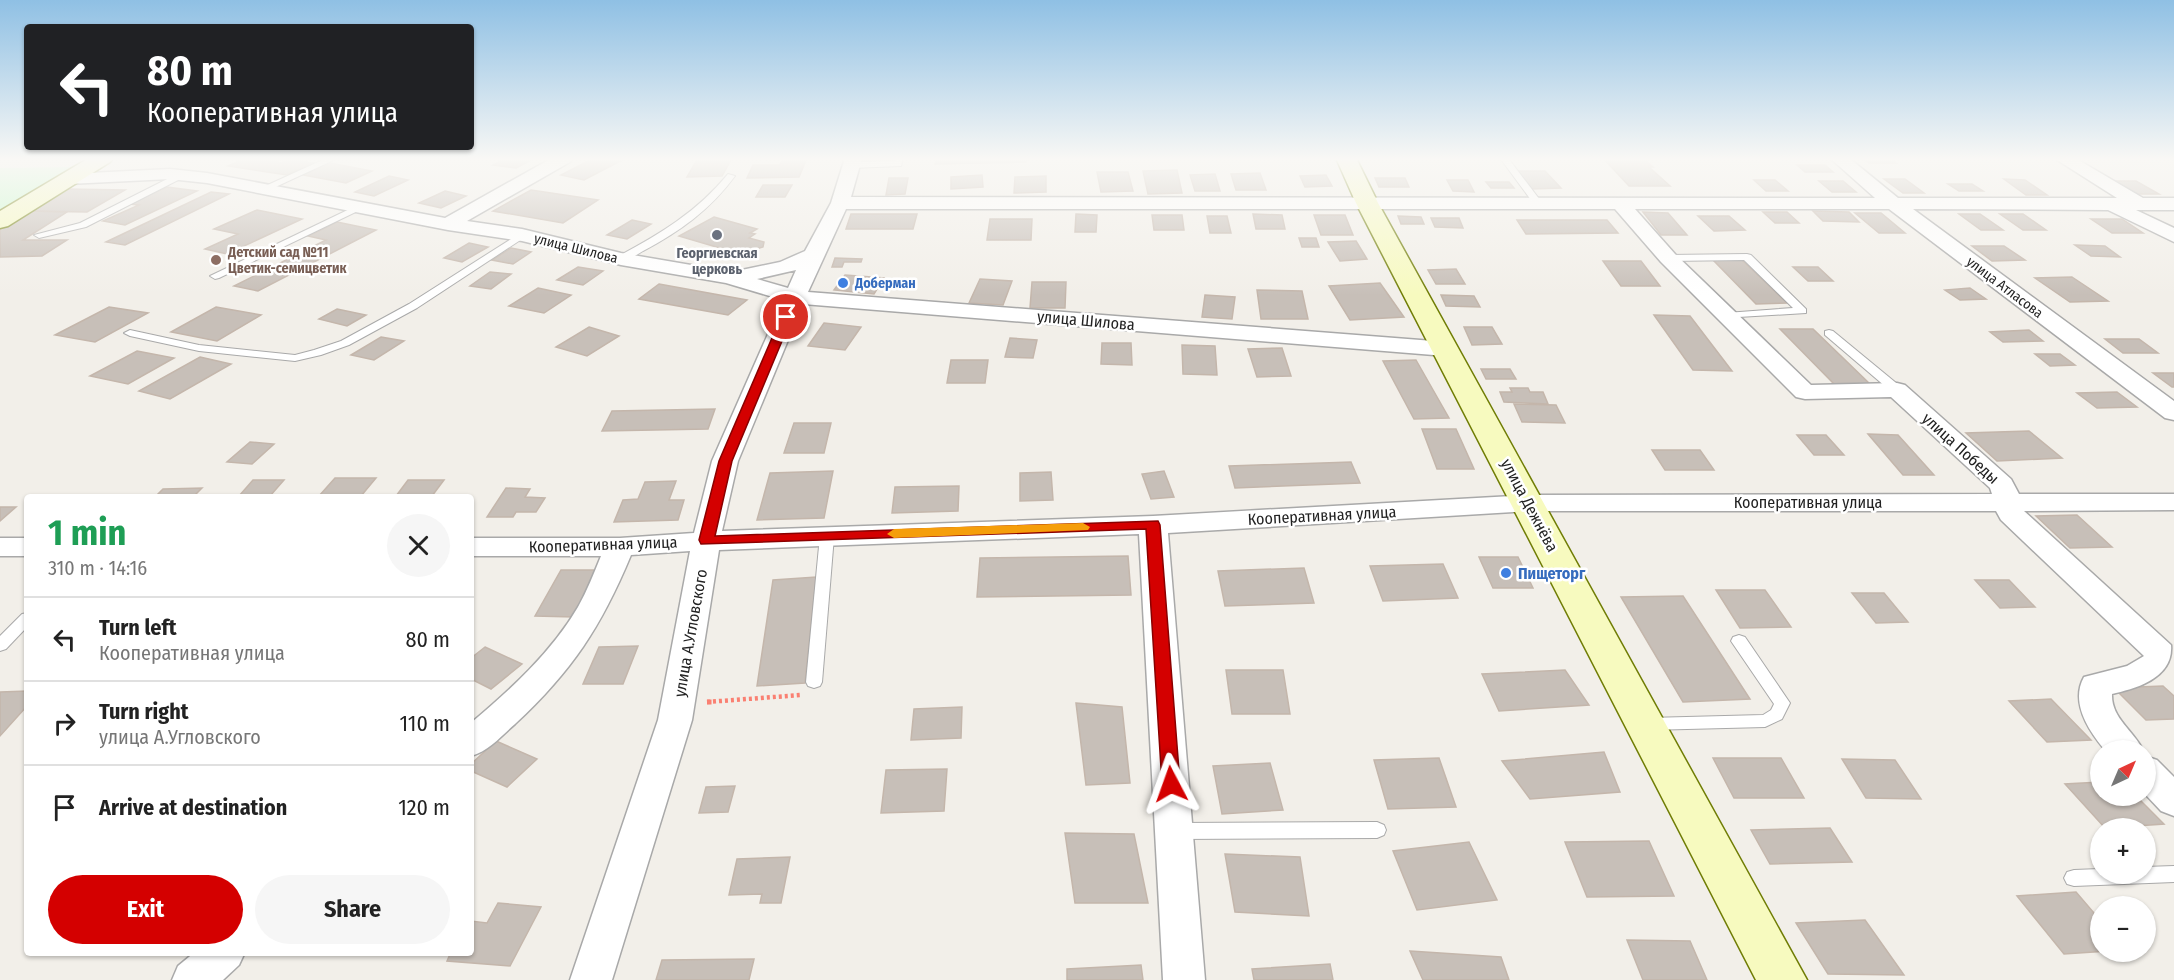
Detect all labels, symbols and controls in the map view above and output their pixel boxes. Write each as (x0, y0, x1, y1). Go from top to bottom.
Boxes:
text: 80 m (147, 46, 233, 96)
icon: left (48, 48, 126, 126)
text: Кооперативная улица (147, 97, 398, 129)
marker: Георгиевская церковь (710, 228, 724, 242)
street label: улица Шилова (532, 230, 620, 267)
place label: Детский сад №11 Цветик-семицветик (227, 244, 348, 277)
place label: Георгиевская церковь (676, 245, 758, 278)
marker: Детский сад №11 Цветик-семицветик (209, 253, 223, 267)
street label: улица Атласова (1963, 253, 2046, 322)
place label: Доберман (854, 275, 916, 292)
marker: Доберман (836, 276, 850, 290)
pin (760, 291, 811, 342)
icon: arrive (769, 300, 802, 333)
street label: улица Шилова (1036, 307, 1136, 334)
street label: улица Победы (1918, 409, 2003, 488)
street label: улица Дежнёва (1497, 455, 1562, 555)
street label: Кооперативная улица (1734, 493, 1883, 512)
street label: Кооперативная улица (1247, 502, 1397, 529)
text: 1 min (48, 511, 126, 555)
button: close (387, 514, 450, 577)
street label: Кооперативная улица (528, 532, 678, 557)
text: 310 m · 14:16 (48, 556, 147, 580)
place label: Пищеторг (1518, 564, 1586, 583)
marker: Пищеторг (1499, 566, 1513, 580)
street label: улица А.Угловского (670, 568, 711, 698)
text: Turn left (99, 614, 177, 641)
icon: left (48, 623, 81, 656)
text: 80 m (405, 626, 450, 653)
text: Кооперативная улица (99, 641, 285, 665)
text: Turn right (99, 698, 188, 725)
icon: right (48, 707, 81, 740)
text: 110 m (400, 710, 450, 737)
text: улица А.Угловского (99, 725, 261, 749)
north arrow (2090, 740, 2156, 806)
map controls (2090, 740, 2156, 962)
position arrow (1139, 752, 1203, 816)
icon: arrive (48, 791, 81, 824)
text: Arrive at destination (99, 794, 287, 821)
text: 120 m (398, 794, 450, 821)
button: + (2090, 818, 2156, 884)
button: Exit (48, 875, 243, 944)
button: Share (255, 875, 450, 944)
button: − (2090, 896, 2156, 962)

